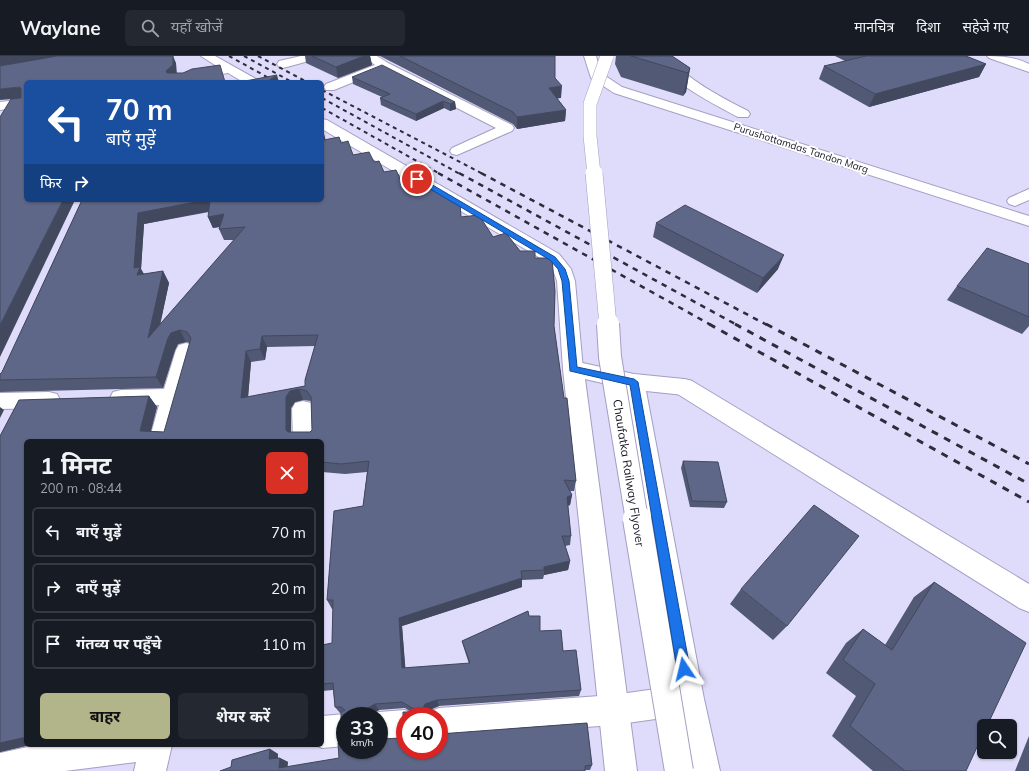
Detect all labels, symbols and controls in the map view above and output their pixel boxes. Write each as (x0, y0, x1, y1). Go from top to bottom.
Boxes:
search box (125, 10, 405, 46)
text: Waylane (20, 16, 101, 40)
icon: search (139, 17, 161, 39)
text: यहाँ खोजें (171, 17, 223, 36)
text: मानचित्र (854, 18, 894, 36)
text: दिशा (916, 18, 940, 36)
text: सहेजे गए (962, 18, 1009, 36)
text: 70 m (106, 92, 172, 127)
icon: left (40, 96, 92, 148)
street label: Purushottamdas Tandon Marg (732, 120, 870, 176)
text: बाएँ मुड़ें (106, 127, 156, 150)
pin (400, 162, 434, 196)
icon: arrive (406, 168, 428, 190)
icon: right (70, 172, 92, 194)
text: फिर (40, 173, 62, 192)
street label: Chaufatka Railway Flyover (610, 398, 648, 548)
text: 1 मिनट (40, 450, 111, 480)
button: close (266, 452, 308, 494)
text: 200 m · 08:44 (40, 480, 122, 496)
icon: left (42, 521, 64, 543)
text: बाएँ मुड़ें (76, 522, 121, 541)
text: 70 m (271, 523, 306, 542)
icon: right (42, 577, 64, 599)
text: दाएँ मुड़ें (76, 578, 120, 597)
text: 20 m (271, 579, 306, 598)
icon: arrive (42, 633, 64, 655)
text: गंतव्य पर पहुँचे (76, 634, 161, 653)
text: 110 m (262, 635, 306, 654)
position arrow (663, 648, 705, 690)
button: बाहर (40, 693, 170, 739)
button: शेयर करें (178, 693, 308, 739)
speed limit sign: 40 (396, 707, 448, 759)
text: 33 (350, 715, 374, 740)
map controls (977, 719, 1017, 759)
button: search (977, 719, 1017, 759)
text: km/h (351, 736, 373, 749)

